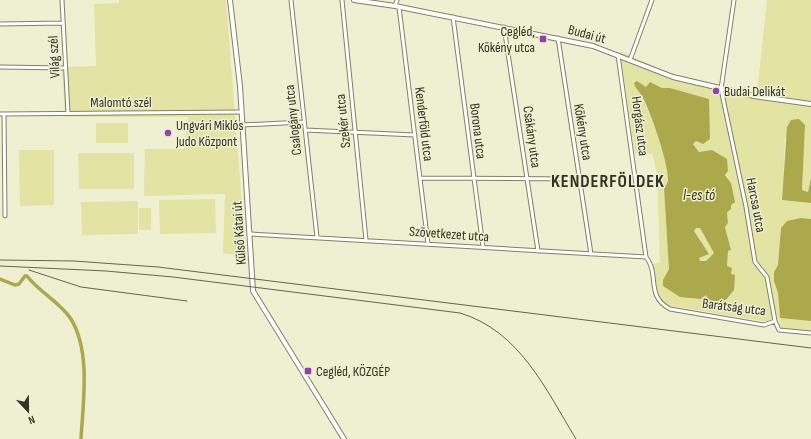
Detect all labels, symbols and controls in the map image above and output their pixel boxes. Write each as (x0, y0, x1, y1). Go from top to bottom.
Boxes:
street label: Budai út (566, 21, 608, 47)
place label: Cegléd, Kökény utca (478, 23, 535, 56)
marker: Cegléd, Kökény utca (538, 34, 548, 44)
street label: Világ szél (44, 35, 64, 79)
place label: Budai Delikát (724, 83, 785, 100)
street label: Csalogány utca (281, 84, 305, 156)
street label: Kenderföld utca (411, 86, 437, 162)
marker: Budai Delikát (711, 86, 721, 96)
street label: Szekér utca (332, 93, 354, 149)
street label: Malomtó szél (90, 94, 152, 111)
street label: Horgász utca (628, 95, 652, 157)
street label: Borona utca (466, 102, 490, 160)
street label: Kökény utca (570, 102, 596, 162)
street label: Csákány utca (519, 105, 545, 169)
place label: Ungvári Miklós Judo Központ (175, 117, 243, 150)
marker: Ungvári Miklós Judo Központ (163, 128, 173, 138)
district label: KENDERFÖLDEK (551, 171, 665, 192)
street label: Harcsa utca (742, 176, 770, 234)
water label: I-es tó (683, 186, 715, 205)
street label: Külső Kátai út (228, 201, 250, 265)
street label: Szövetkezet utca (408, 223, 490, 245)
street label: Barátság utca (701, 295, 767, 319)
place label: Cegléd, KÖZGÉP (316, 363, 390, 380)
marker: Cegléd, KÖZGÉP (303, 366, 313, 376)
north arrow (8, 391, 48, 431)
text: N (26, 413, 37, 427)

